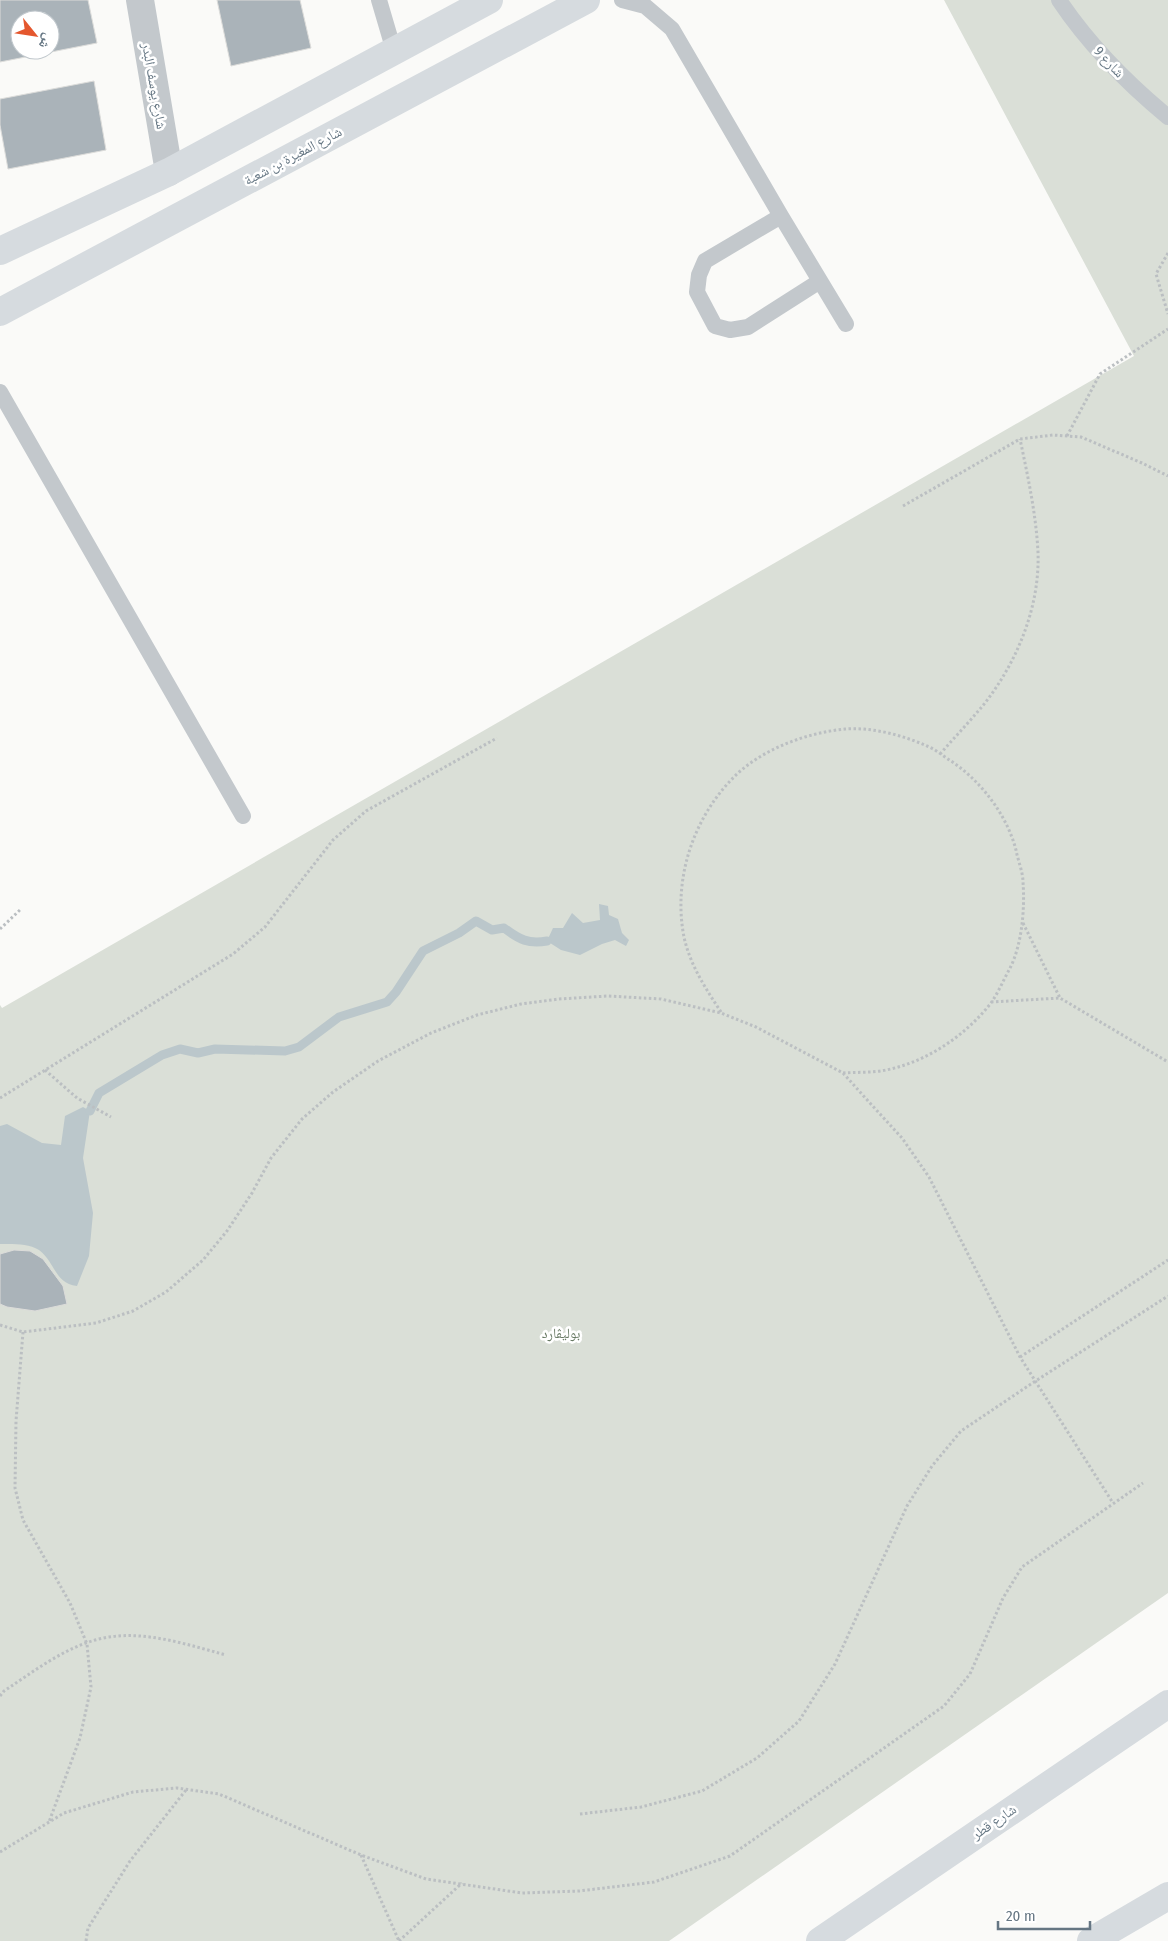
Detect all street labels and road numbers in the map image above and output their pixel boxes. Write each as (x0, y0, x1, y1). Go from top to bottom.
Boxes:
street label: شارع يوسف البدر (137, 40, 170, 131)
street label: شارع 9 (1090, 43, 1128, 82)
street label: شارع المغيرة بن شعبة (241, 123, 345, 190)
street label: شارع قطر (968, 1801, 1020, 1844)

